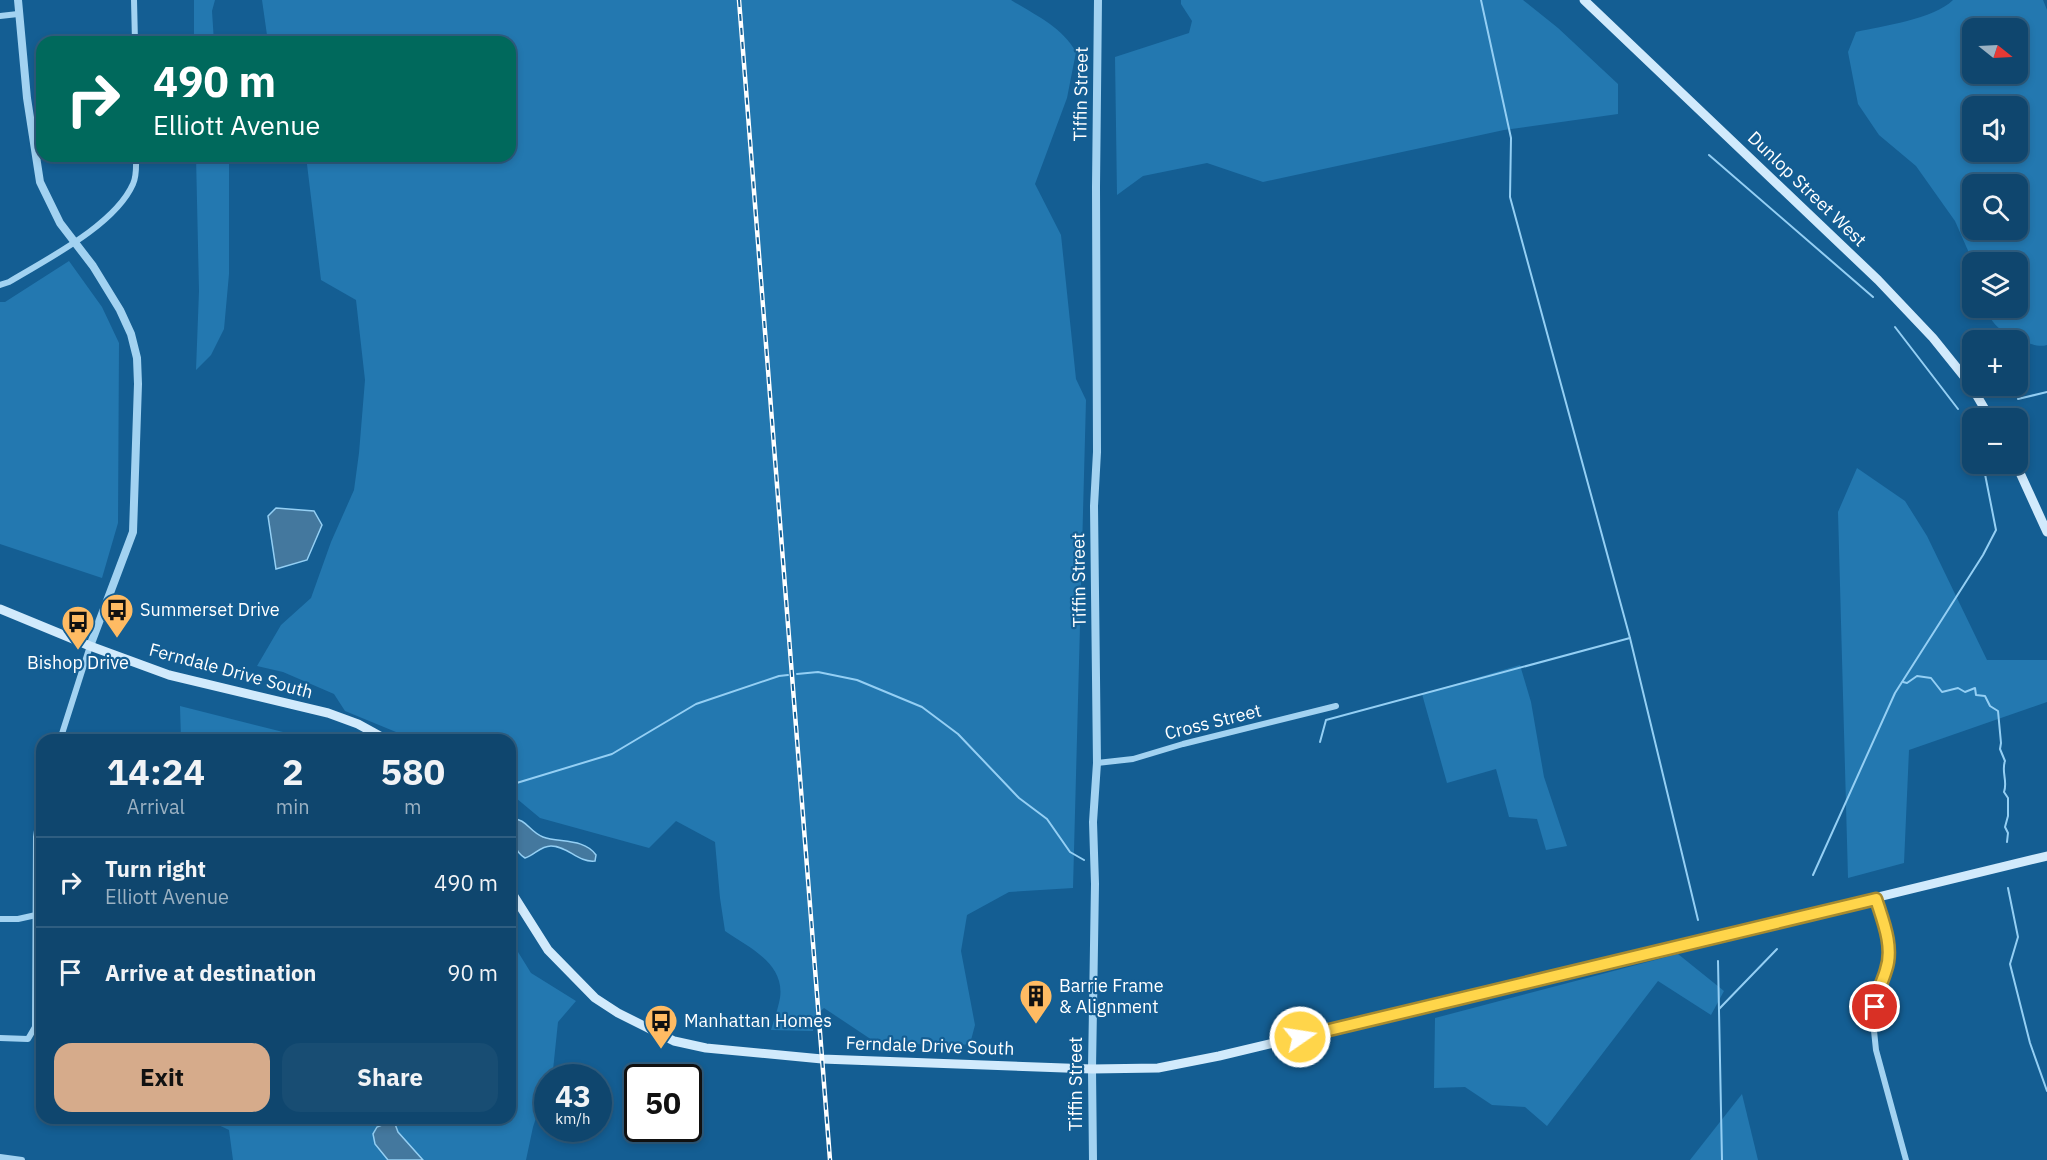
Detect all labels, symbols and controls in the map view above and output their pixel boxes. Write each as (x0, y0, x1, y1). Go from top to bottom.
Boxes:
north arrow (1962, 18, 2028, 84)
map controls (1962, 18, 2028, 474)
street label: Tiffin Street (1068, 46, 1093, 142)
text: 490 m (153, 54, 276, 109)
icon: right (54, 60, 132, 138)
button: sound (1962, 96, 2028, 162)
text: Elliott Avenue (153, 107, 320, 142)
street label: Dunlop Street West (1743, 126, 1872, 251)
button: search (1962, 174, 2028, 240)
button: layers (1962, 252, 2028, 318)
button: + (1962, 330, 2028, 396)
button: − (1962, 408, 2028, 474)
street label: Tiffin Street (1066, 532, 1091, 628)
bus stop icon: Summerset Drive (99, 592, 135, 639)
place label: Summerset Drive (140, 598, 280, 621)
bus stop icon: Bishop Drive (60, 604, 96, 651)
street label: Ferndale Drive South (147, 638, 316, 703)
place label: Bishop Drive (27, 651, 129, 674)
street label: Cross Street (1162, 698, 1264, 745)
text: 14:24 (107, 748, 205, 795)
text: 2 (282, 748, 304, 795)
text: 580 (380, 748, 445, 795)
text: Arrival (127, 793, 185, 820)
text: min (276, 793, 310, 820)
text: m (404, 793, 422, 820)
text: Turn right (105, 854, 206, 883)
icon: right (54, 866, 87, 899)
text: 490 m (434, 868, 498, 897)
text: Elliott Avenue (105, 883, 229, 910)
icon: arrive (54, 956, 87, 989)
text: Arrive at destination (105, 958, 316, 987)
text: 90 m (447, 958, 498, 987)
place label: Barrie Frame & Alignment (1059, 974, 1164, 1018)
building icon: Barrie Frame & Alignment (1018, 978, 1054, 1025)
pin (1849, 981, 1900, 1032)
icon: arrive (1858, 990, 1891, 1023)
bus stop icon: Manhattan Homes (643, 1003, 679, 1050)
position arrow (1268, 1005, 1332, 1069)
place label: Manhattan Homes (684, 1009, 832, 1032)
street label: Ferndale Drive South (845, 1031, 1015, 1060)
street label: Tiffin Street (1064, 1037, 1087, 1131)
button: Exit (54, 1043, 270, 1112)
button: Share (282, 1043, 498, 1112)
speed limit sign: 50 (624, 1064, 702, 1142)
text: 43 (555, 1076, 591, 1115)
text: km/h (555, 1109, 591, 1128)

